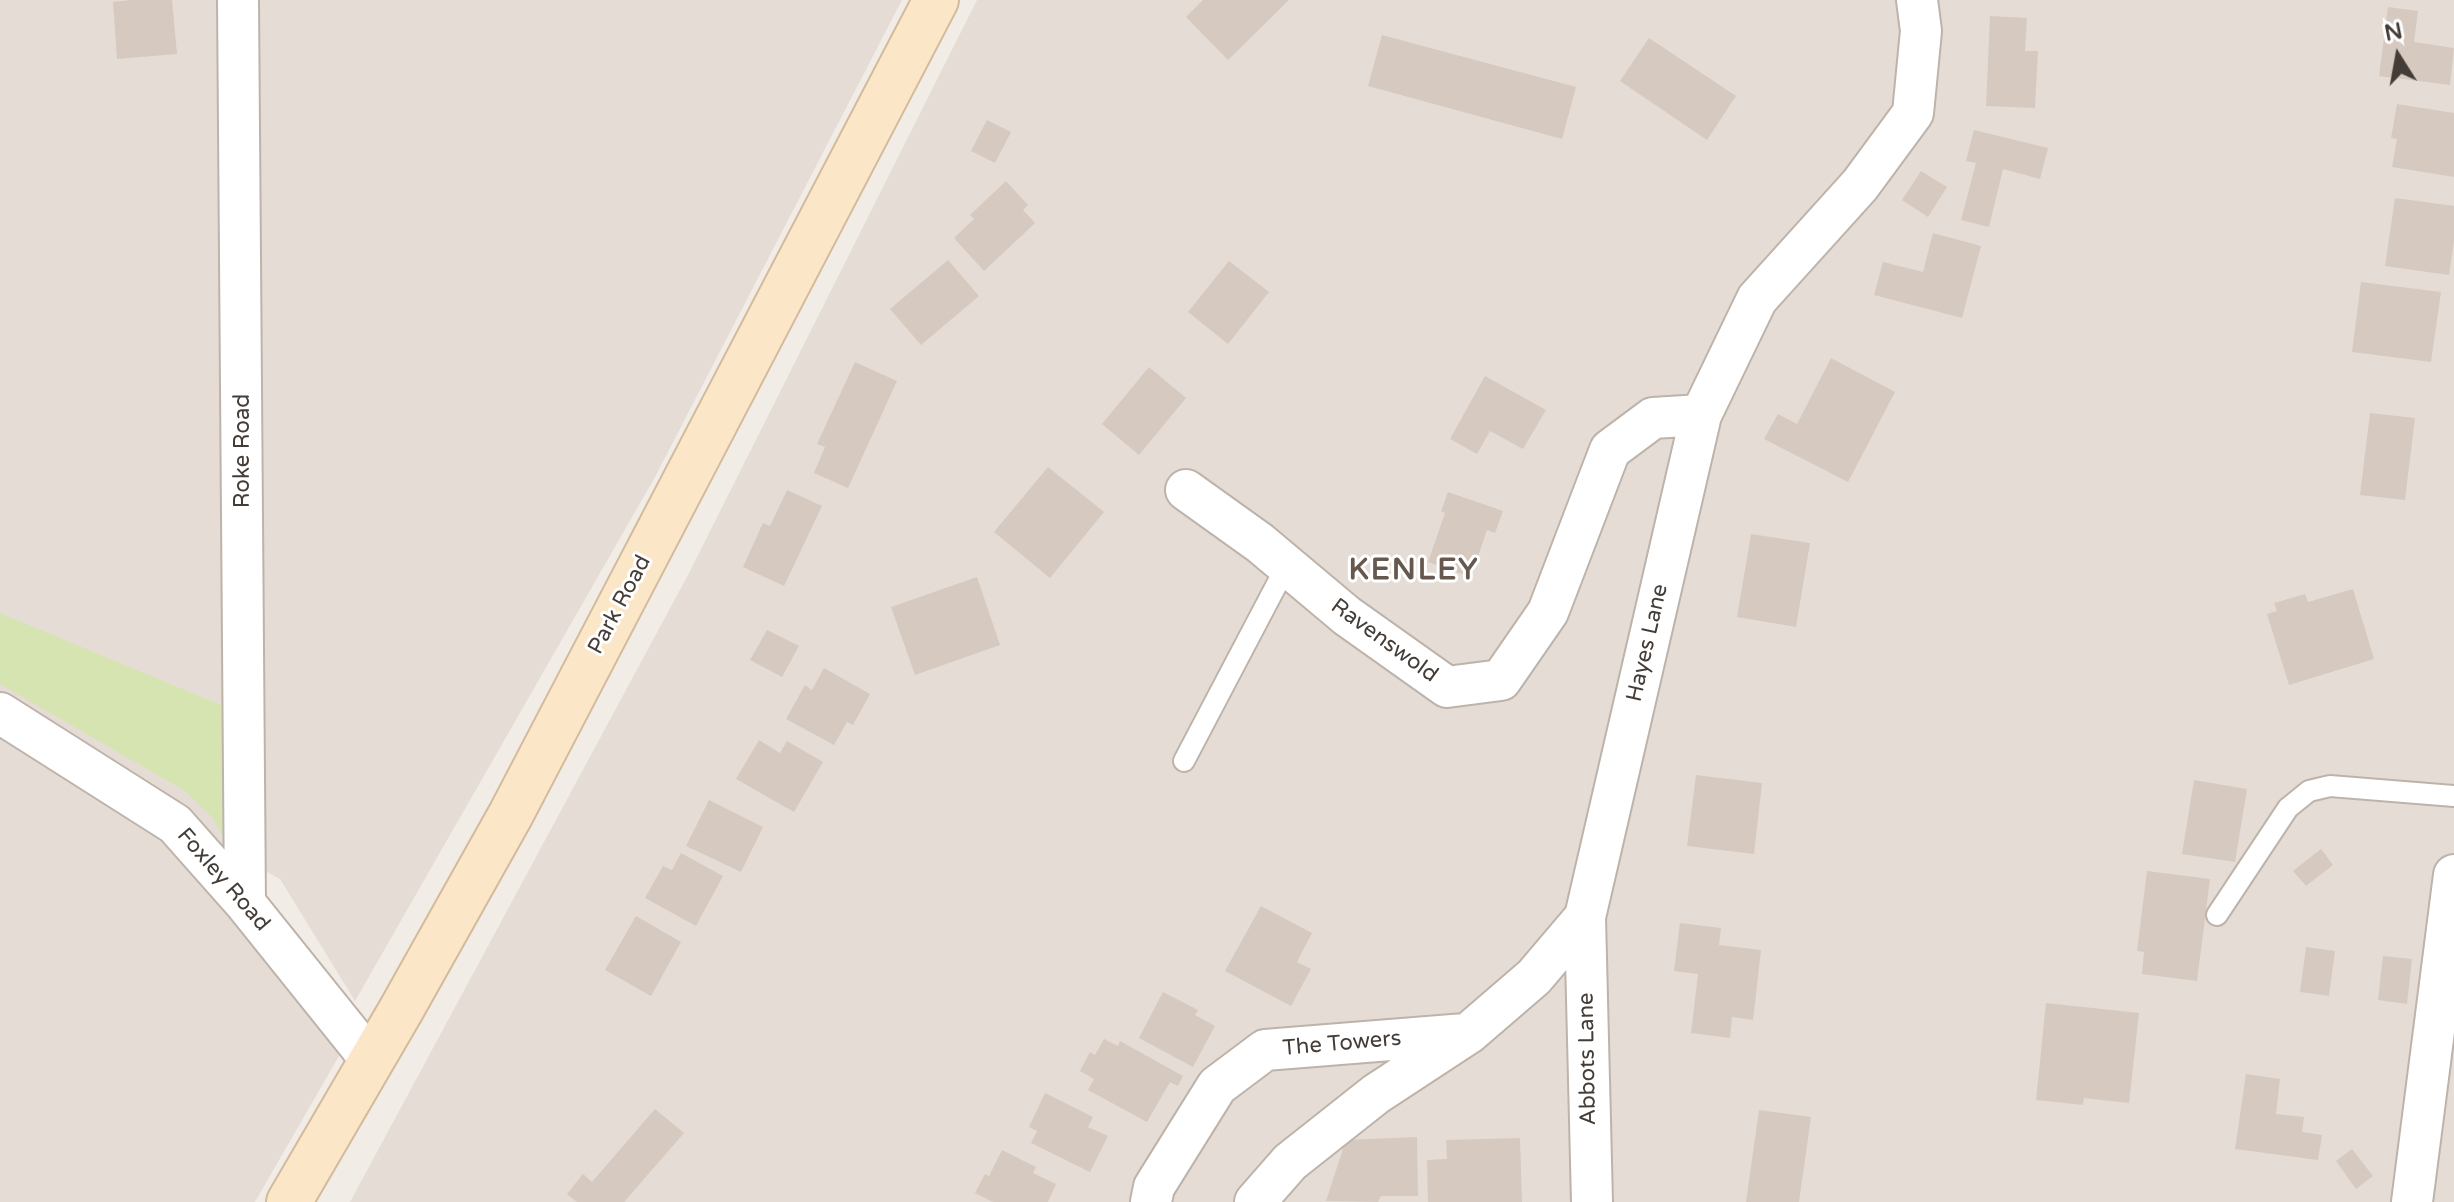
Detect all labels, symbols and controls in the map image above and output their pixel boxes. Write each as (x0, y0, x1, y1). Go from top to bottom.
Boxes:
north arrow (2358, 16, 2438, 96)
text: N (2382, 18, 2405, 47)
street label: Roke Road (230, 394, 256, 508)
street label: Park Road (583, 551, 657, 659)
district label: KENLEY (1349, 553, 1479, 589)
street label: Hayes Lane (1622, 582, 1674, 704)
street label: Ravenswold (1325, 593, 1443, 689)
street label: Foxley Road (171, 823, 275, 937)
street label: Abbots Lane (1574, 992, 1602, 1126)
street label: The Towers (1282, 1026, 1402, 1062)

